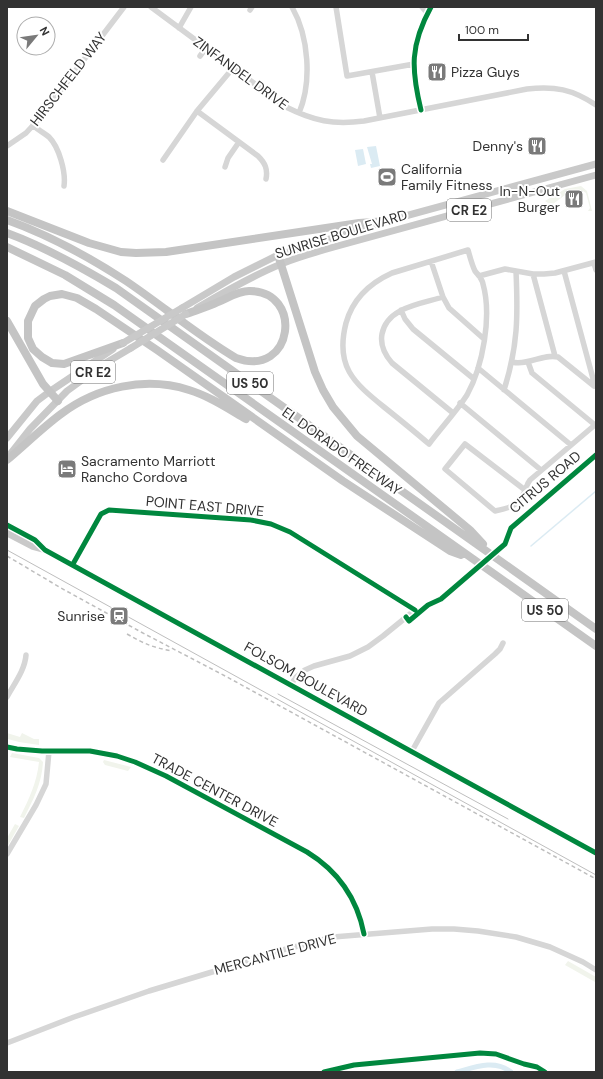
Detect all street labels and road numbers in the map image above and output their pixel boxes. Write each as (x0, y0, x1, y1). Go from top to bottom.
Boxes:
street label: HIRSCHFELD WAY (26, 29, 110, 129)
street label: ZINFANDEL DRIVE (190, 32, 292, 114)
road number: CR E2 (447, 199, 491, 221)
street label: SUNRISE BOULEVARD (273, 205, 409, 263)
road number: CR E2 (71, 361, 115, 383)
road number: US 50 (227, 372, 273, 394)
street label: EL DORADO FREEWAY (279, 403, 405, 499)
street label: CITRUS ROAD (506, 447, 584, 517)
street label: POINT EAST DRIVE (145, 492, 265, 520)
road number: US 50 (522, 599, 568, 621)
street label: FOLSOM BOULEVARD (241, 637, 371, 721)
street label: TRADE CENTER DRIVE (149, 749, 281, 831)
street label: MERCANTILE DRIVE (212, 929, 338, 979)

